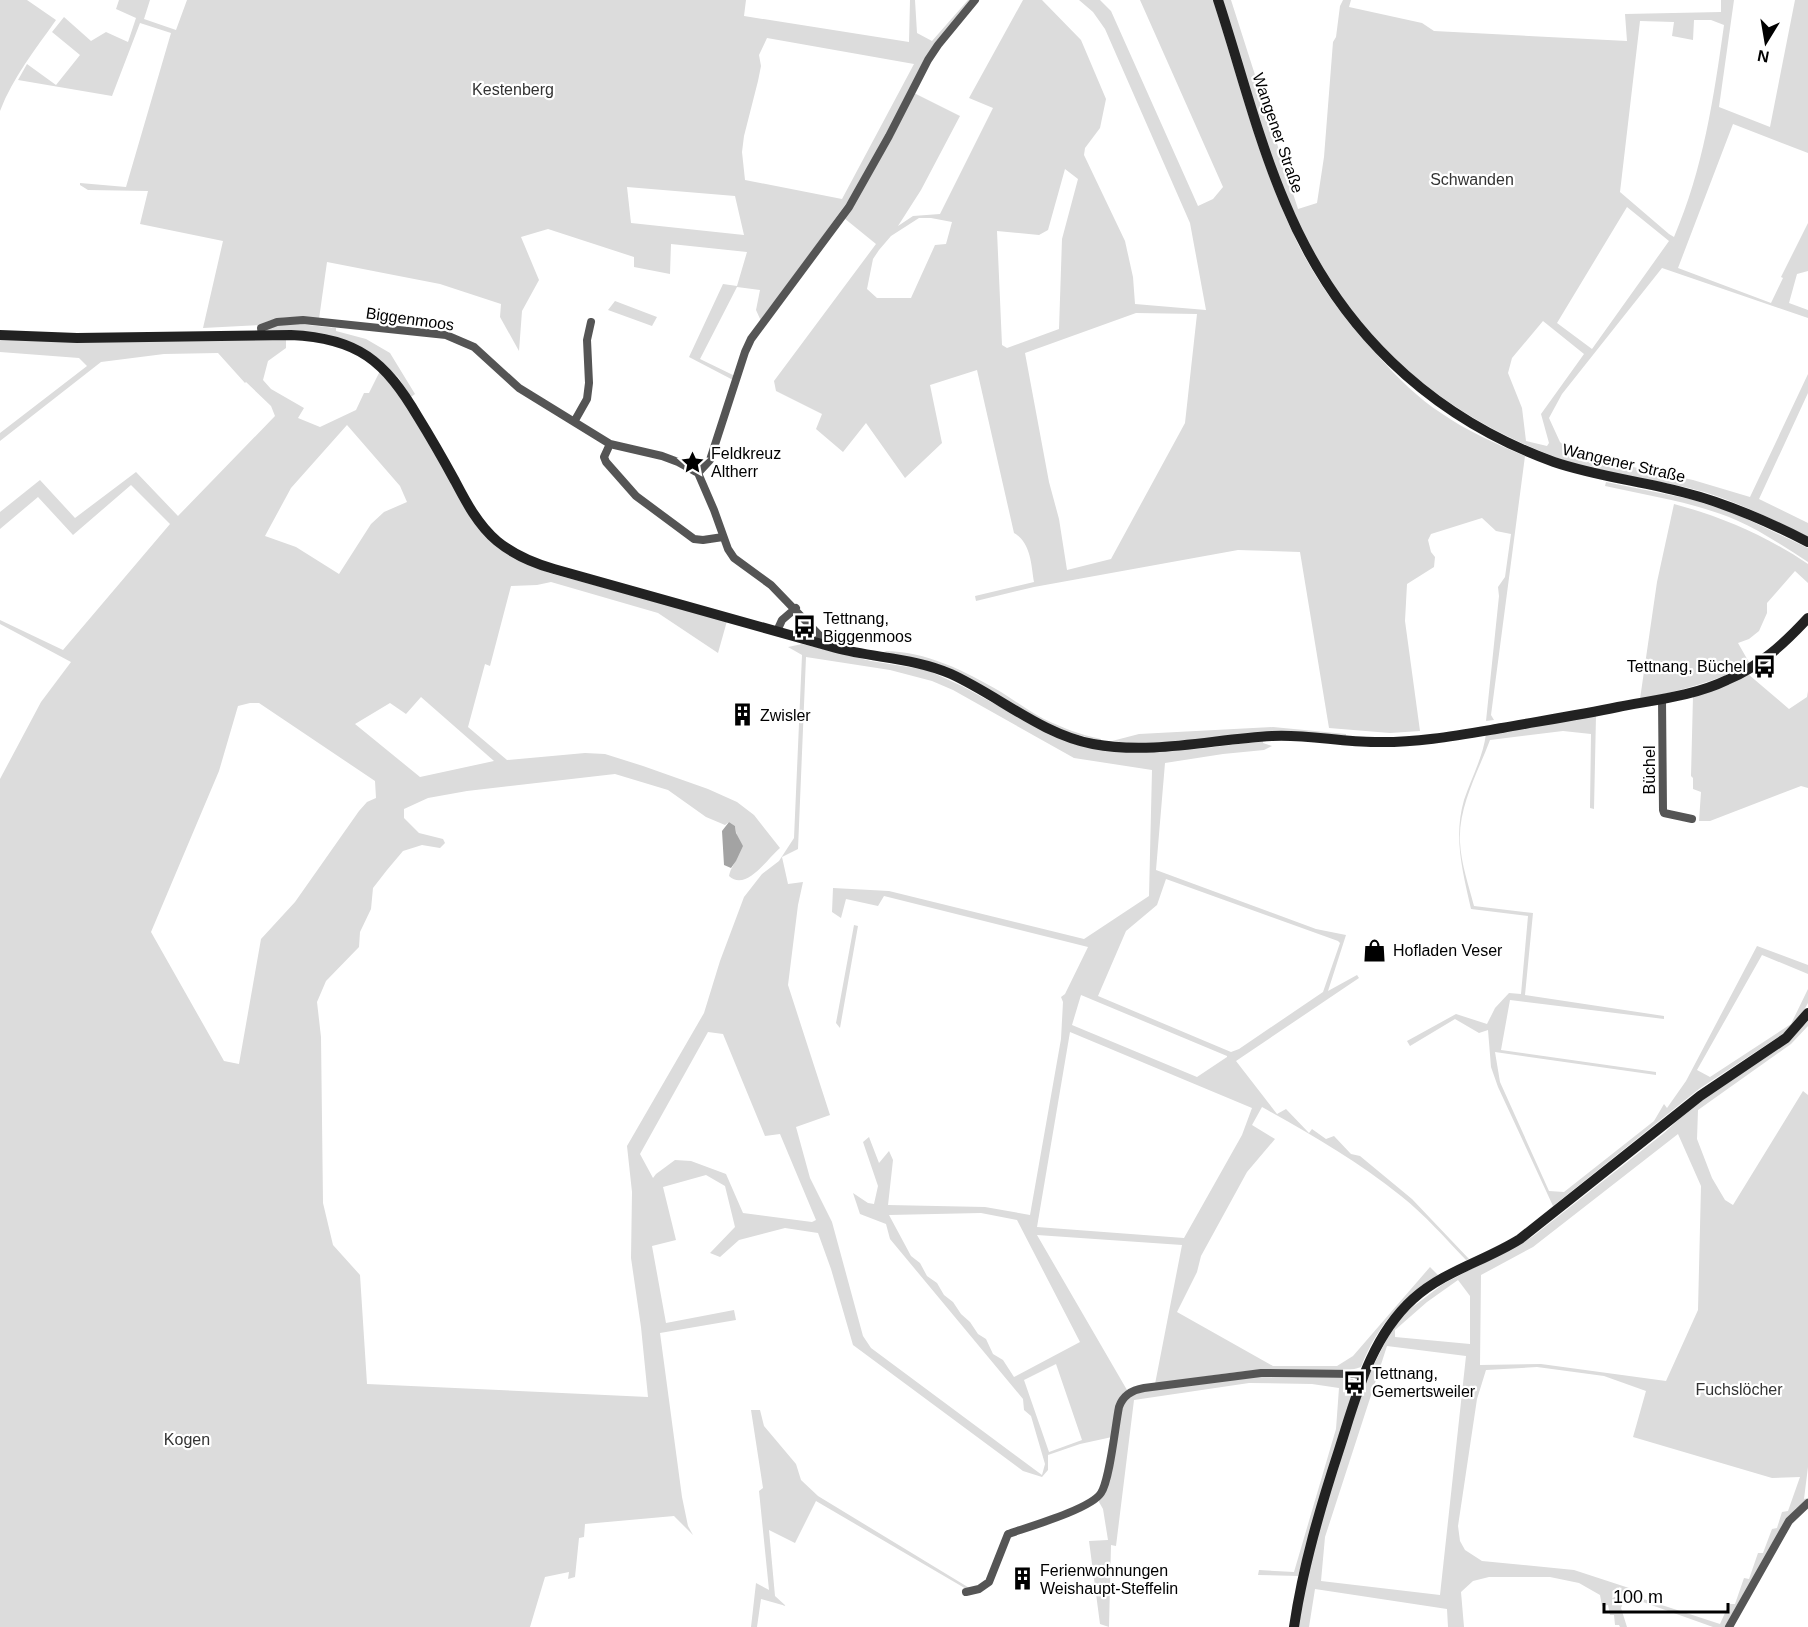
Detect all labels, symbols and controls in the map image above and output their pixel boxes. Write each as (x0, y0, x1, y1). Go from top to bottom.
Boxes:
north arrow (1736, 12, 1796, 72)
text: N (1756, 47, 1771, 66)
street label: Wangener Straße (1250, 71, 1307, 195)
park label: Kestenberg (472, 81, 554, 98)
park label: Schwanden (1430, 171, 1514, 188)
street label: Biggenmoos (365, 304, 455, 334)
street label: Wangener Straße (1561, 441, 1687, 485)
place label: Feldkreuz Altherr (711, 445, 781, 480)
place icon: Feldkreuz Altherr (680, 449, 706, 475)
place label: Tettnang, Biggenmoos (823, 610, 912, 645)
bus stop icon: Tettnang, Biggenmoos (792, 614, 818, 640)
bus stop icon: Tettnang, Büchel (1751, 653, 1777, 679)
place label: Tettnang, Büchel (1627, 658, 1746, 675)
building icon: Zwisler (729, 702, 755, 728)
place label: Zwisler (760, 707, 811, 724)
street label: Büchel (1641, 746, 1658, 794)
shop icon: Hofladen Veser (1362, 937, 1388, 963)
place label: Hofladen Veser (1393, 942, 1503, 959)
place label: Tettnang, Gemertsweiler (1372, 1365, 1476, 1400)
bus stop icon: Tettnang, Gemertsweiler (1341, 1369, 1367, 1395)
park label: Fuchslöcher (1695, 1381, 1783, 1398)
park label: Kogen (164, 1431, 210, 1448)
place label: Ferienwohnungen Weishaupt-Steffelin (1040, 1562, 1178, 1597)
building icon: Ferienwohnungen Weishaupt-Steffelin (1009, 1566, 1035, 1592)
scale bar (1604, 1576, 1728, 1614)
text: 100 m (1613, 1587, 1663, 1607)

